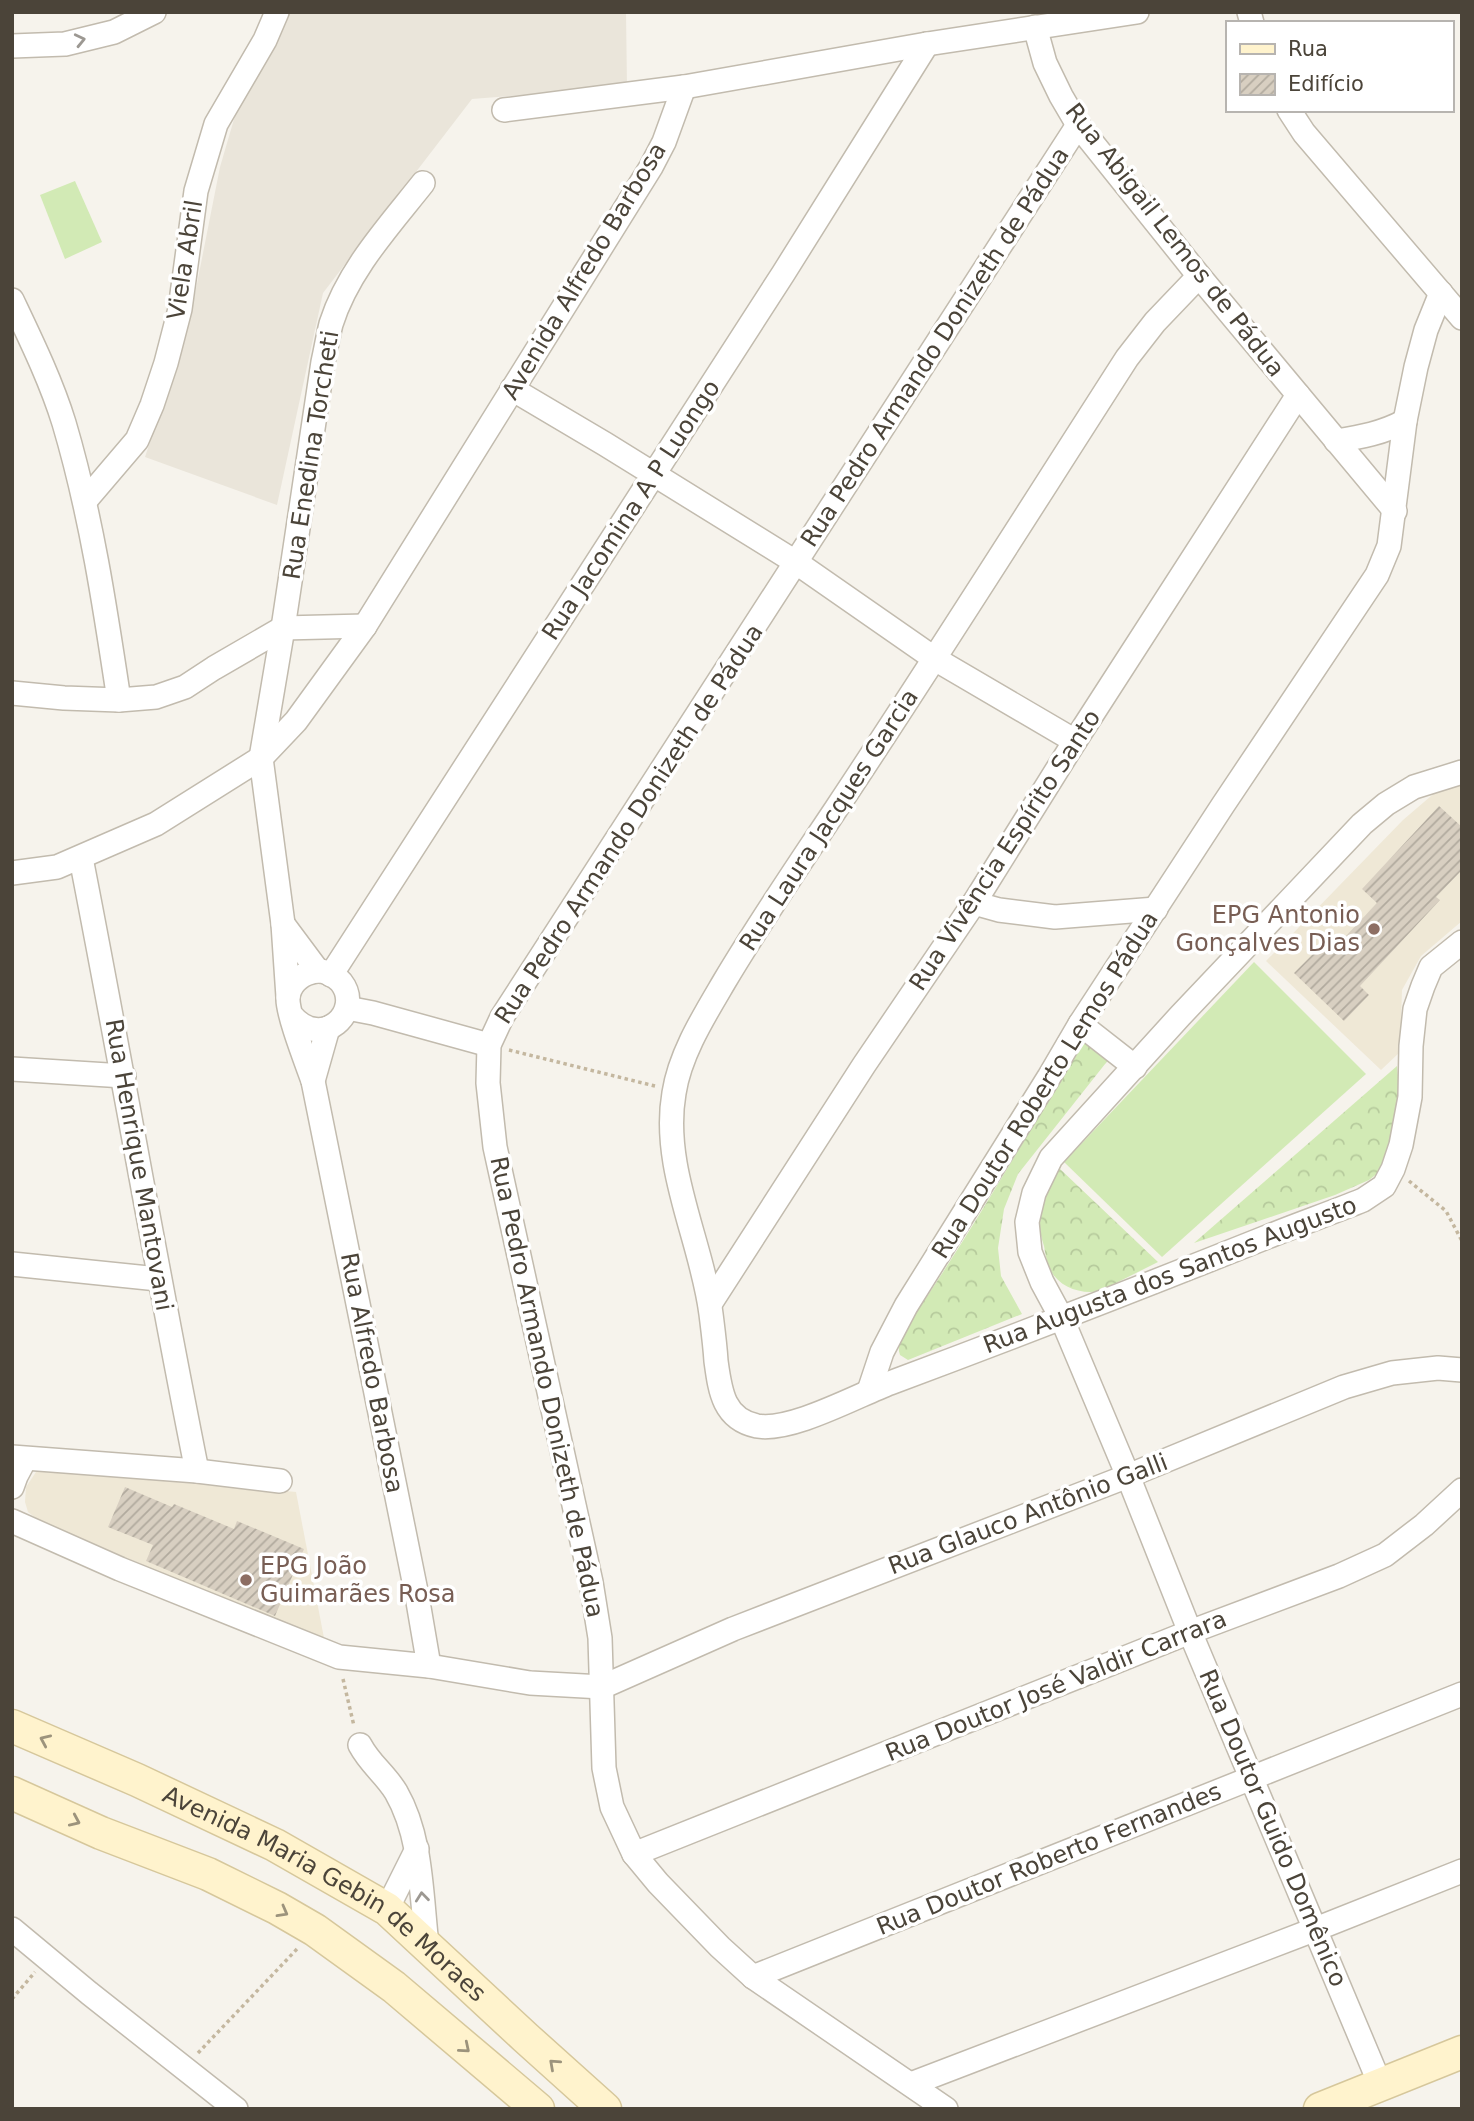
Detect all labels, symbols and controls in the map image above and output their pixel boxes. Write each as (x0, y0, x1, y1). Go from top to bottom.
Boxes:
legend (1226, 21, 1453, 112)
one-way arrow (74, 34, 86, 48)
text: Rua (1288, 37, 1328, 61)
text: Edifício (1288, 72, 1364, 96)
street label: Rua Abigail Lemos de Pádua (1060, 98, 1290, 382)
street label: Avenida Alfredo Barbosa (496, 137, 672, 405)
street label: Rua Pedro Armando Donizeth de Pádua (795, 142, 1075, 552)
street label: Viela Abril (162, 198, 208, 322)
street label: Rua Enedina Torcheti (277, 329, 345, 581)
street label: Rua Jacomina A P Luongo (536, 375, 726, 645)
street label: Rua Pedro Armando Donizeth de Pádua (489, 619, 769, 1029)
street label: Rua Laura Jacques Garcia (734, 684, 924, 956)
street label: Rua Vivência Espírito Santo (904, 704, 1106, 996)
place label: EPG Antonio Gonçalves Dias (1175, 901, 1360, 957)
street label: Rua Doutor Roberto Lemos Pádua (926, 906, 1164, 1264)
marker: EPG Antonio Gonçalves Dias (1366, 921, 1382, 937)
street label: Rua Henrique Mantovani (100, 1017, 178, 1313)
street label: Rua Pedro Armando Donizeth de Pádua (484, 1154, 610, 1620)
street label: Rua Augusta dos Santos Augusto (979, 1191, 1361, 1359)
street label: Rua Alfredo Barbosa (335, 1250, 409, 1496)
street label: Rua Glauco Antônio Galli (884, 1448, 1172, 1580)
place label: EPG João Guimarães Rosa (260, 1552, 456, 1608)
marker: EPG João Guimarães Rosa (238, 1572, 254, 1588)
street label: Rua Doutor José Valdir Carrara (881, 1605, 1231, 1767)
street label: Rua Doutor Guido Domênico (1193, 1665, 1353, 1991)
one-way arrow (40, 1734, 52, 1748)
street label: Rua Doutor Roberto Fernandes (873, 1777, 1225, 1941)
street label: Avenida Maria Gebin de Moraes (159, 1780, 492, 2008)
one-way arrow (67, 1813, 80, 1827)
one-way arrow (414, 1891, 429, 1903)
one-way arrow (276, 1904, 288, 1917)
one-way arrow (456, 2040, 469, 2052)
one-way arrow (549, 2059, 562, 2072)

